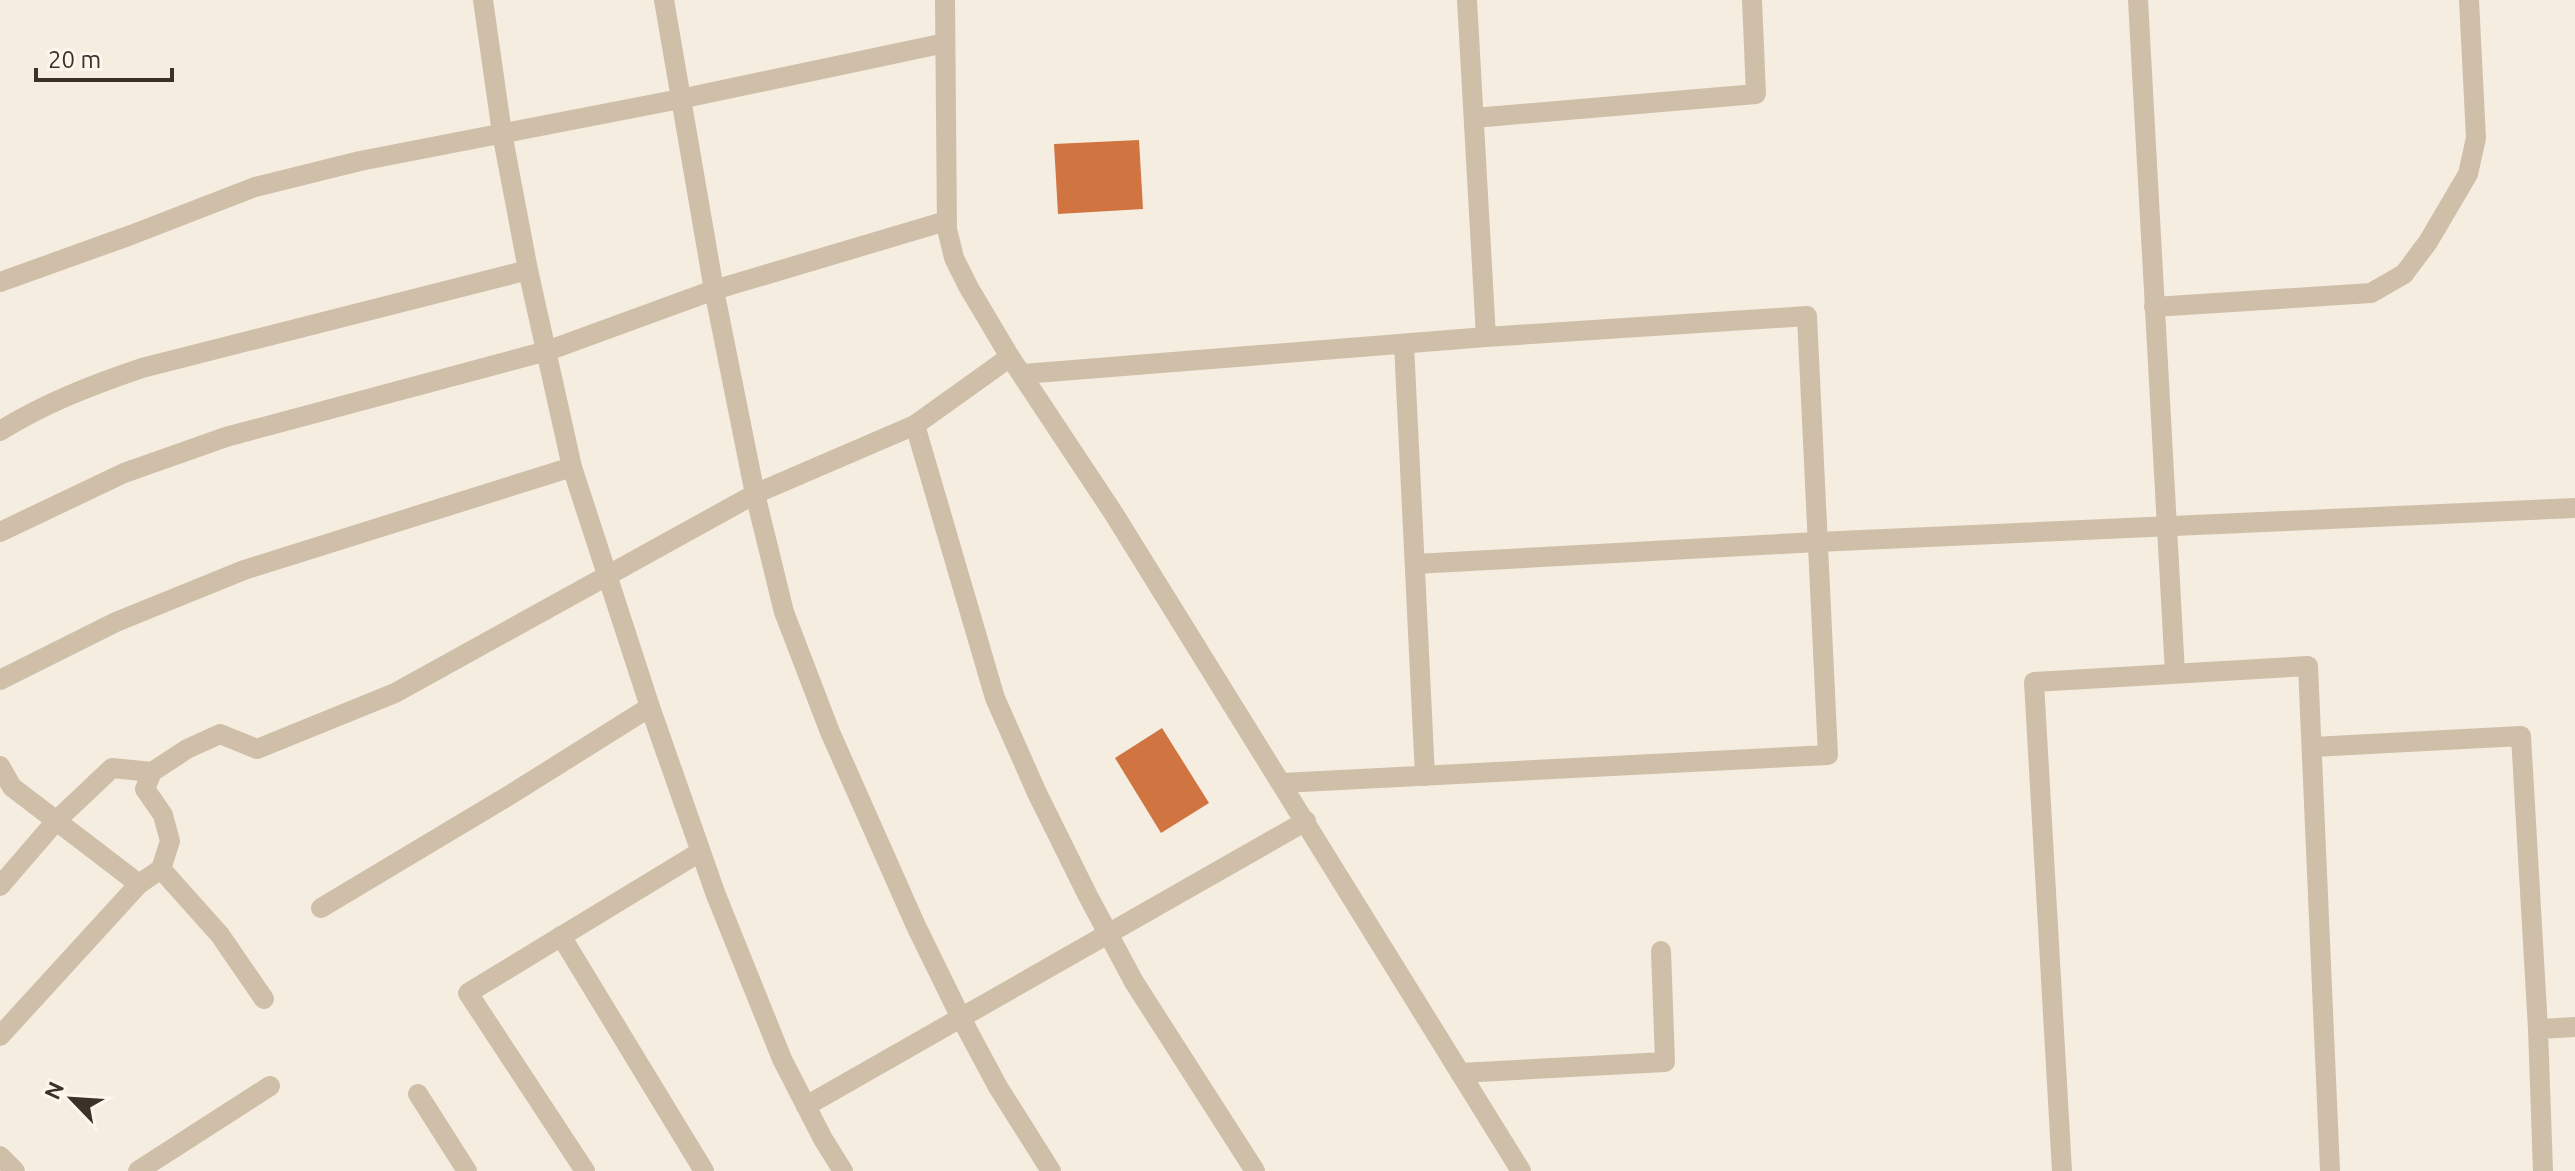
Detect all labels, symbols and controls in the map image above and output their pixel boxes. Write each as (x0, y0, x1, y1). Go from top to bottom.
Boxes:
scale bar (36, 32, 172, 82)
text: 20 m (48, 46, 101, 73)
north arrow (32, 1059, 112, 1139)
text: N (39, 1078, 68, 1103)

